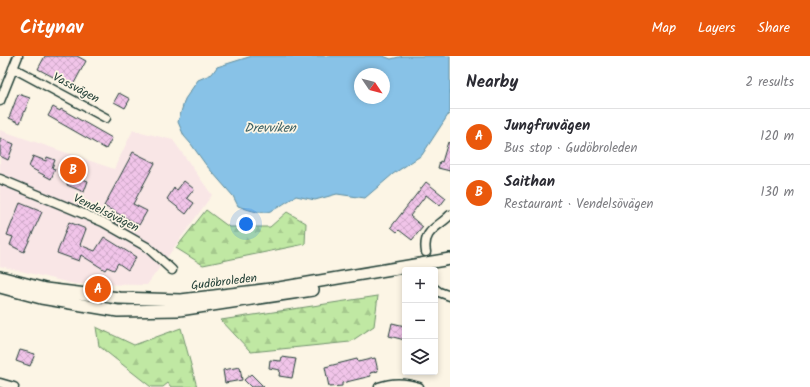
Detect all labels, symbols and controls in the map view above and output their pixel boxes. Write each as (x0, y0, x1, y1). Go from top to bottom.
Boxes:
text: Citynav (20, 13, 83, 43)
text: Map (652, 17, 676, 39)
text: Layers (698, 17, 736, 39)
text: Share (758, 17, 790, 39)
street label: Vassvägen (49, 68, 103, 108)
north arrow (354, 68, 390, 104)
text: Nearby (466, 69, 518, 96)
text: 2 results (746, 72, 794, 93)
text: Jungfruvägen (504, 114, 590, 138)
water label: Drevviken (244, 118, 297, 139)
text: A (475, 126, 483, 147)
text: 120 m (760, 126, 794, 147)
text: Bus stop · Gudöbroleden (504, 138, 637, 159)
pin: B (60, 155, 86, 185)
text: Saithan (504, 170, 555, 194)
text: B (475, 182, 483, 203)
text: 130 m (760, 182, 794, 203)
street label: Vendelsövägen (70, 189, 142, 237)
text: Restaurant · Vendelsövägen (504, 194, 653, 215)
your location (236, 214, 256, 234)
map controls (402, 267, 438, 375)
button: + (402, 267, 438, 303)
street label: Gudöbroleden (190, 269, 258, 295)
pin: A (85, 274, 111, 304)
button: − (402, 303, 438, 339)
button: layers (402, 339, 438, 375)

